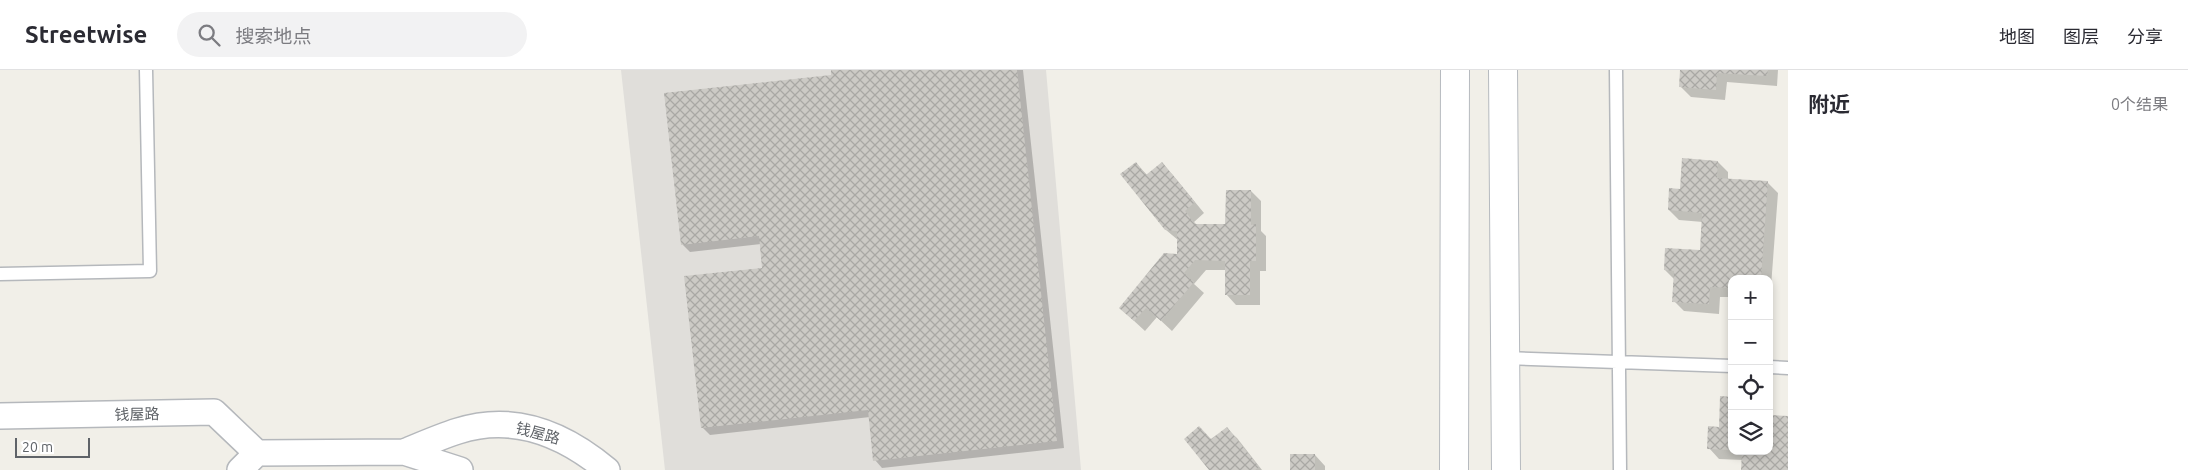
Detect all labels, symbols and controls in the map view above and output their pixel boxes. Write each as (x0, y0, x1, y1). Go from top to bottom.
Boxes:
search box (177, 12, 527, 57)
text: Streetwise (25, 21, 147, 48)
icon: search (195, 21, 223, 49)
text: 搜索地点 (235, 25, 311, 47)
text: 地图 (1999, 26, 2035, 46)
text: 图层 (2063, 26, 2099, 46)
text: 分享 (2127, 26, 2163, 46)
text: 附近 (1808, 92, 1850, 116)
text: 0个结果 (2111, 95, 2168, 113)
map controls (1728, 275, 1773, 455)
button: + (1728, 275, 1773, 320)
button: − (1728, 320, 1773, 365)
button: locate (1728, 365, 1773, 410)
street label: 钱屋路 (114, 405, 160, 423)
button: layers (1728, 410, 1773, 455)
street label: 钱屋路 (514, 419, 562, 447)
scale bar (15, 435, 90, 458)
text: 20 m (22, 439, 53, 455)

